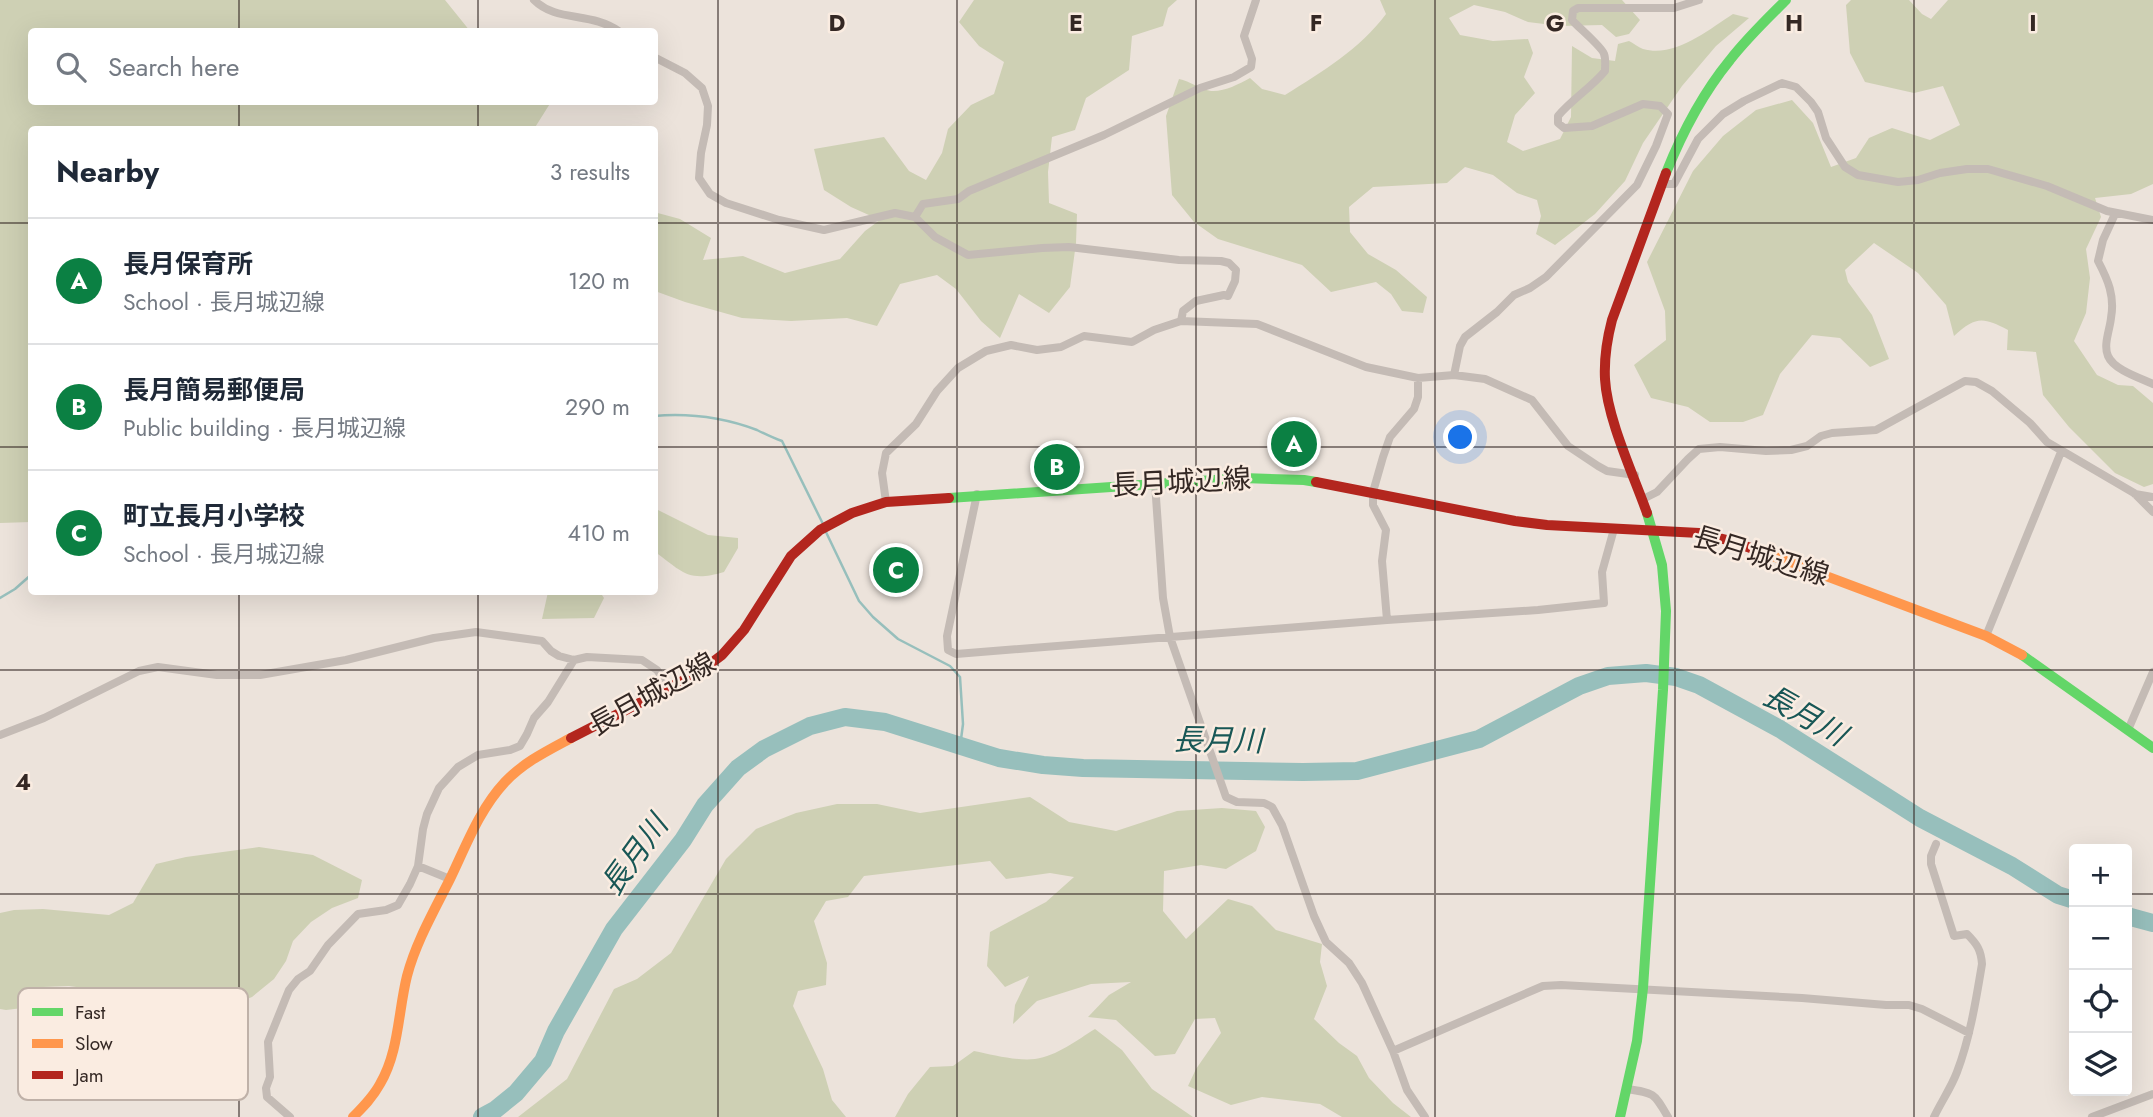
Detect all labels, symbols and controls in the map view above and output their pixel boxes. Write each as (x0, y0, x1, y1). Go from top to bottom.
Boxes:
text: D (829, 6, 846, 40)
text: E (1069, 6, 1083, 40)
text: F (1310, 6, 1322, 40)
text: G (1546, 6, 1564, 40)
text: H (1785, 6, 1803, 40)
text: I (2029, 6, 2037, 40)
search box (28, 28, 658, 105)
icon: search (52, 48, 90, 86)
text: Search here (108, 48, 240, 86)
text: Nearby (56, 150, 159, 193)
text: 3 results (550, 155, 630, 189)
text: 長月保育所 (123, 245, 253, 283)
text: A (71, 264, 87, 298)
text: 120 m (568, 264, 630, 298)
text: School · 長月城辺線 (123, 285, 325, 319)
text: 長月簡易郵便局 (123, 371, 305, 409)
text: B (71, 390, 87, 424)
text: 290 m (565, 390, 630, 424)
text: Public building · 長月城辺線 (123, 411, 406, 445)
pin: A (1271, 418, 1317, 470)
your location (1443, 420, 1477, 454)
pin: B (1034, 441, 1080, 493)
street label: 長月城辺線 (1110, 458, 1252, 506)
text: 町立長月小学校 (123, 497, 305, 535)
text: C (71, 516, 87, 550)
text: 410 m (568, 516, 630, 550)
street label: 長月城辺線 (1688, 516, 1834, 596)
text: School · 長月城辺線 (123, 537, 325, 571)
pin: C (873, 544, 919, 596)
street label: 長月城辺線 (581, 642, 723, 746)
water label: 長月川 (1755, 674, 1857, 758)
water label: 長月川 (1173, 718, 1266, 762)
text: 4 (15, 765, 31, 799)
water label: 長月川 (590, 804, 680, 904)
map controls (2069, 844, 2132, 1096)
button: + (2069, 844, 2132, 907)
button: − (2069, 907, 2132, 970)
button: locate (2069, 970, 2132, 1033)
legend (18, 988, 248, 1100)
text: Fast (75, 999, 106, 1026)
text: Slow (75, 1030, 113, 1057)
button: layers (2069, 1033, 2132, 1096)
text: Jam (72, 1062, 104, 1089)

